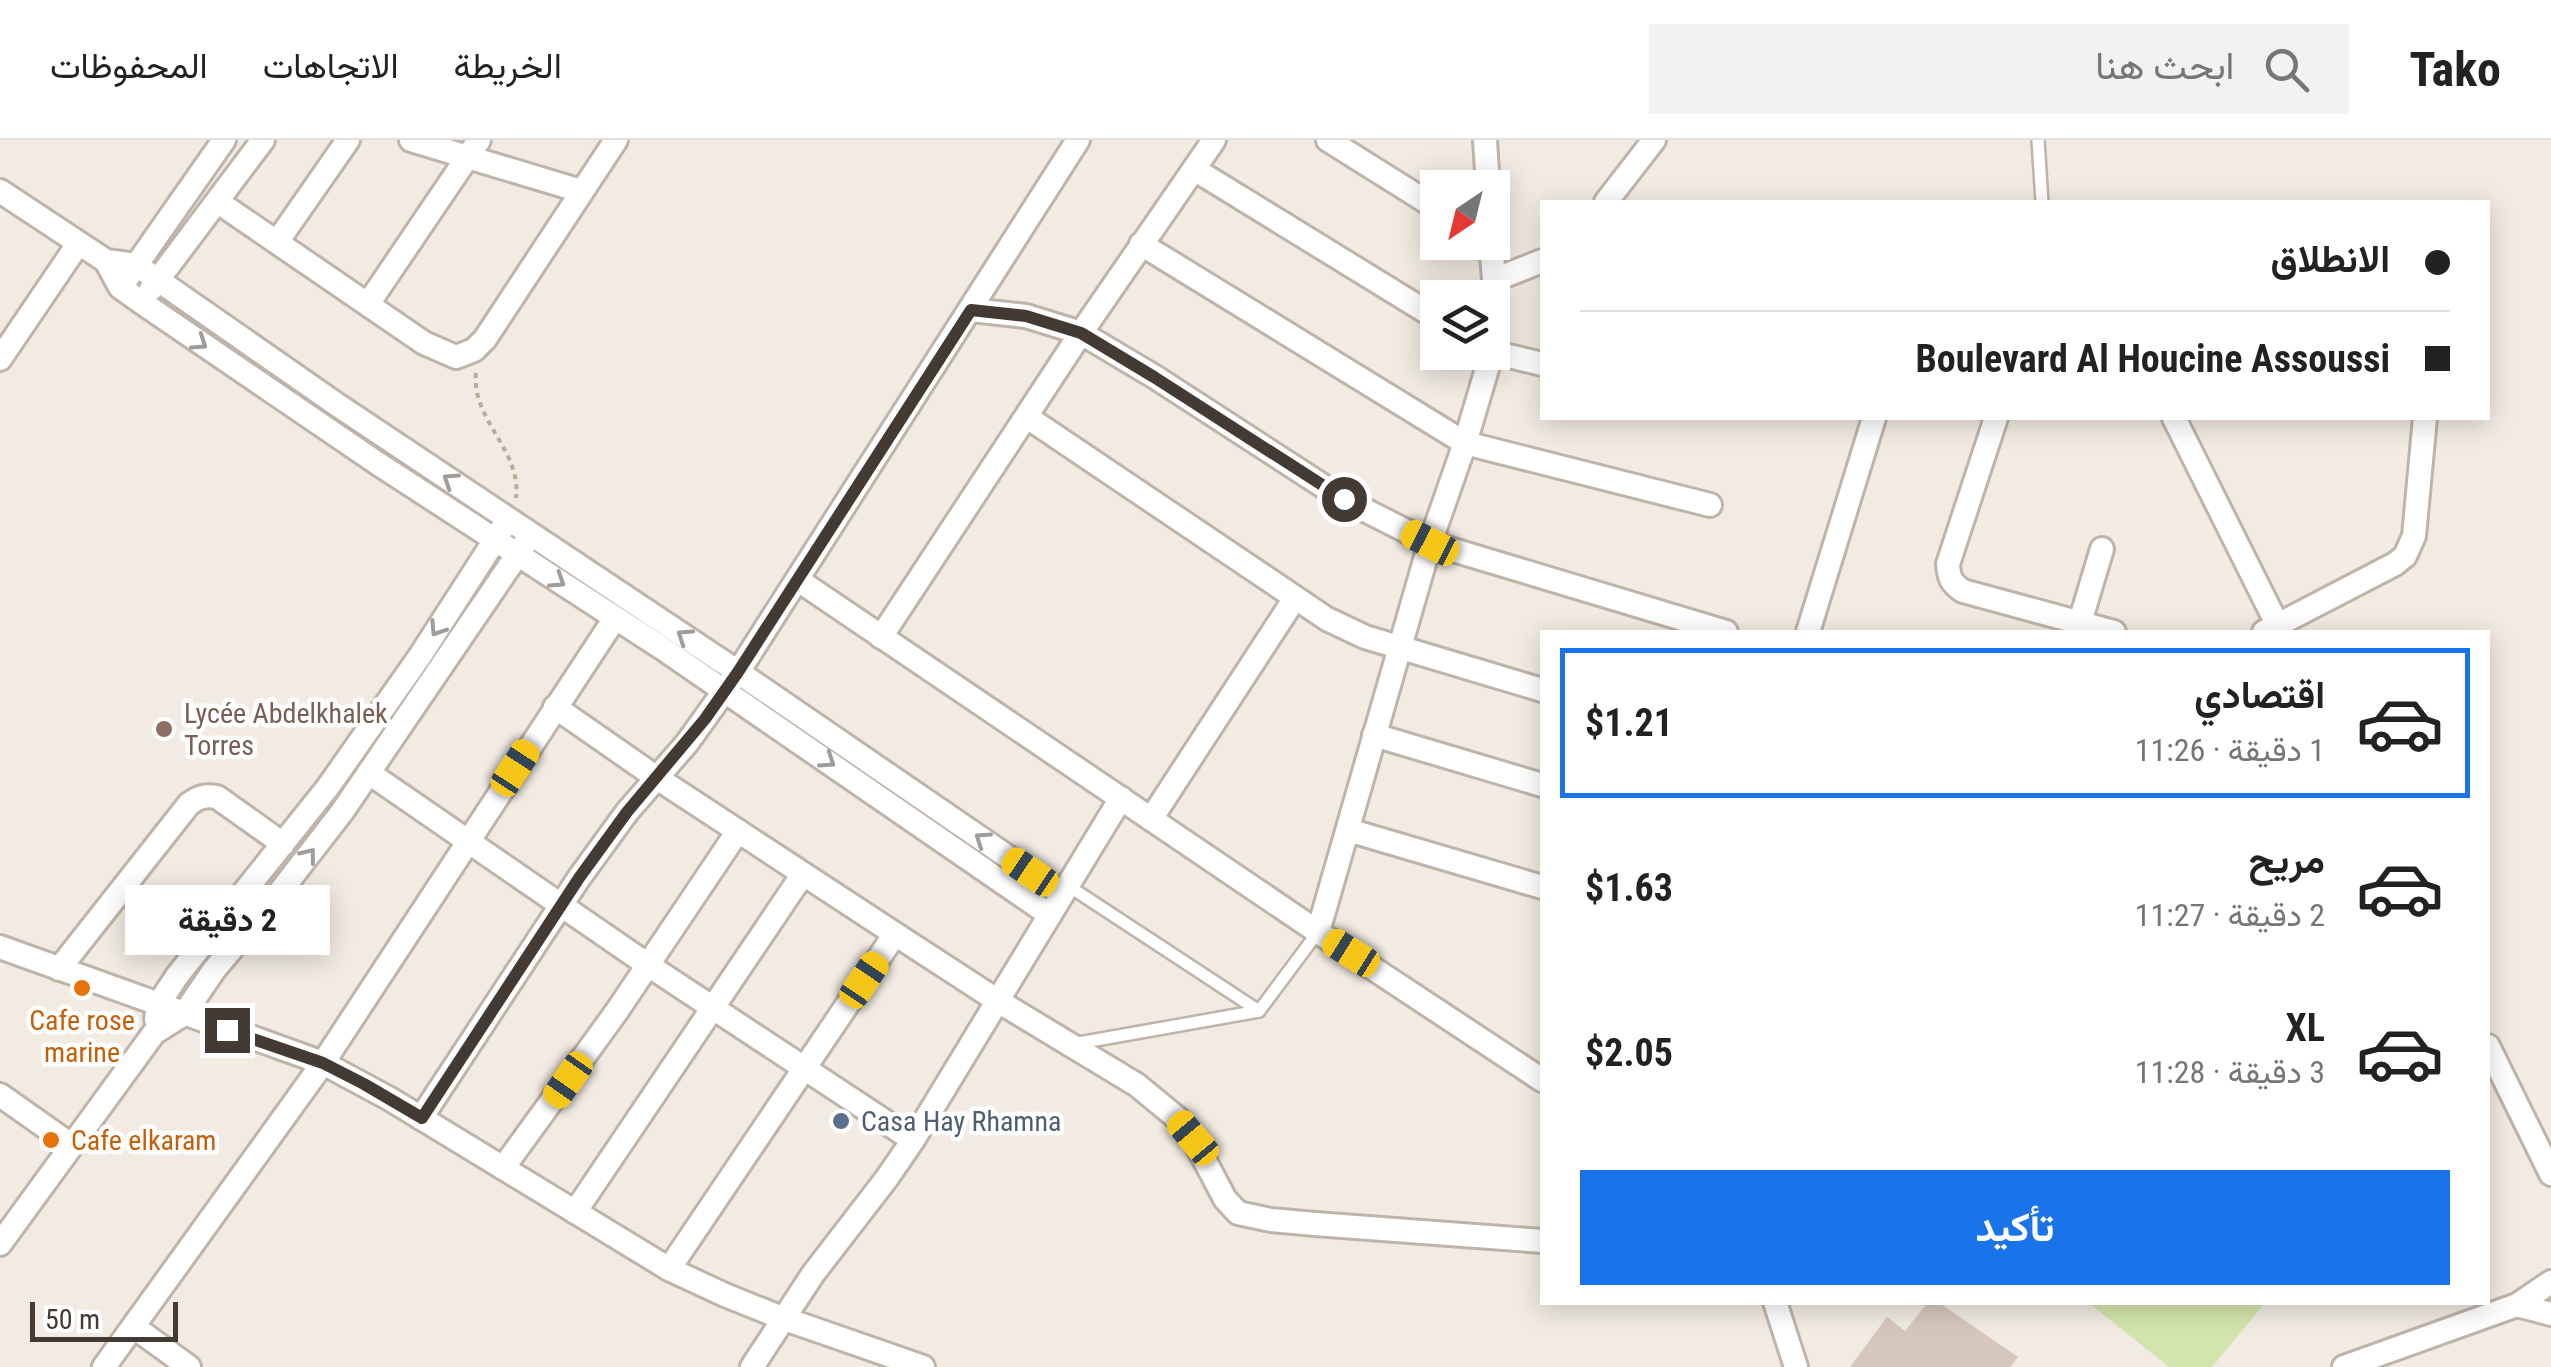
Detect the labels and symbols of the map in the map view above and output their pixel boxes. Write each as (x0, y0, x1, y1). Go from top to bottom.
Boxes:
north arrow (1420, 170, 1510, 260)
one-way arrow (190, 330, 208, 349)
one-way arrow (443, 473, 461, 492)
route start (1322, 477, 1367, 522)
car (1396, 516, 1464, 570)
one-way arrow (547, 568, 565, 587)
one-way arrow (431, 619, 450, 637)
one-way arrow (677, 629, 695, 648)
place label: Lycée Abdelkhalek Torres (184, 697, 388, 762)
marker: Lycée Abdelkhalek Torres (153, 718, 175, 740)
car (486, 735, 544, 801)
one-way arrow (817, 749, 836, 767)
one-way arrow (974, 832, 992, 851)
car (997, 843, 1063, 901)
one-way arrow (297, 848, 314, 866)
callout: 2 دقيقة (124, 885, 330, 955)
car (1318, 924, 1384, 982)
car (835, 947, 893, 1013)
marker: Cafe rose marine (71, 977, 93, 999)
place label: Cafe rose marine (29, 1004, 135, 1069)
route end (205, 1008, 250, 1053)
car (539, 1047, 597, 1113)
place label: Casa Hay Rhamna (861, 1105, 1061, 1138)
car (1162, 1105, 1224, 1171)
marker: Casa Hay Rhamna (830, 1110, 852, 1132)
place label: Cafe elkaram (71, 1124, 216, 1157)
marker: Cafe elkaram (40, 1129, 62, 1151)
scale bar (30, 1297, 178, 1342)

